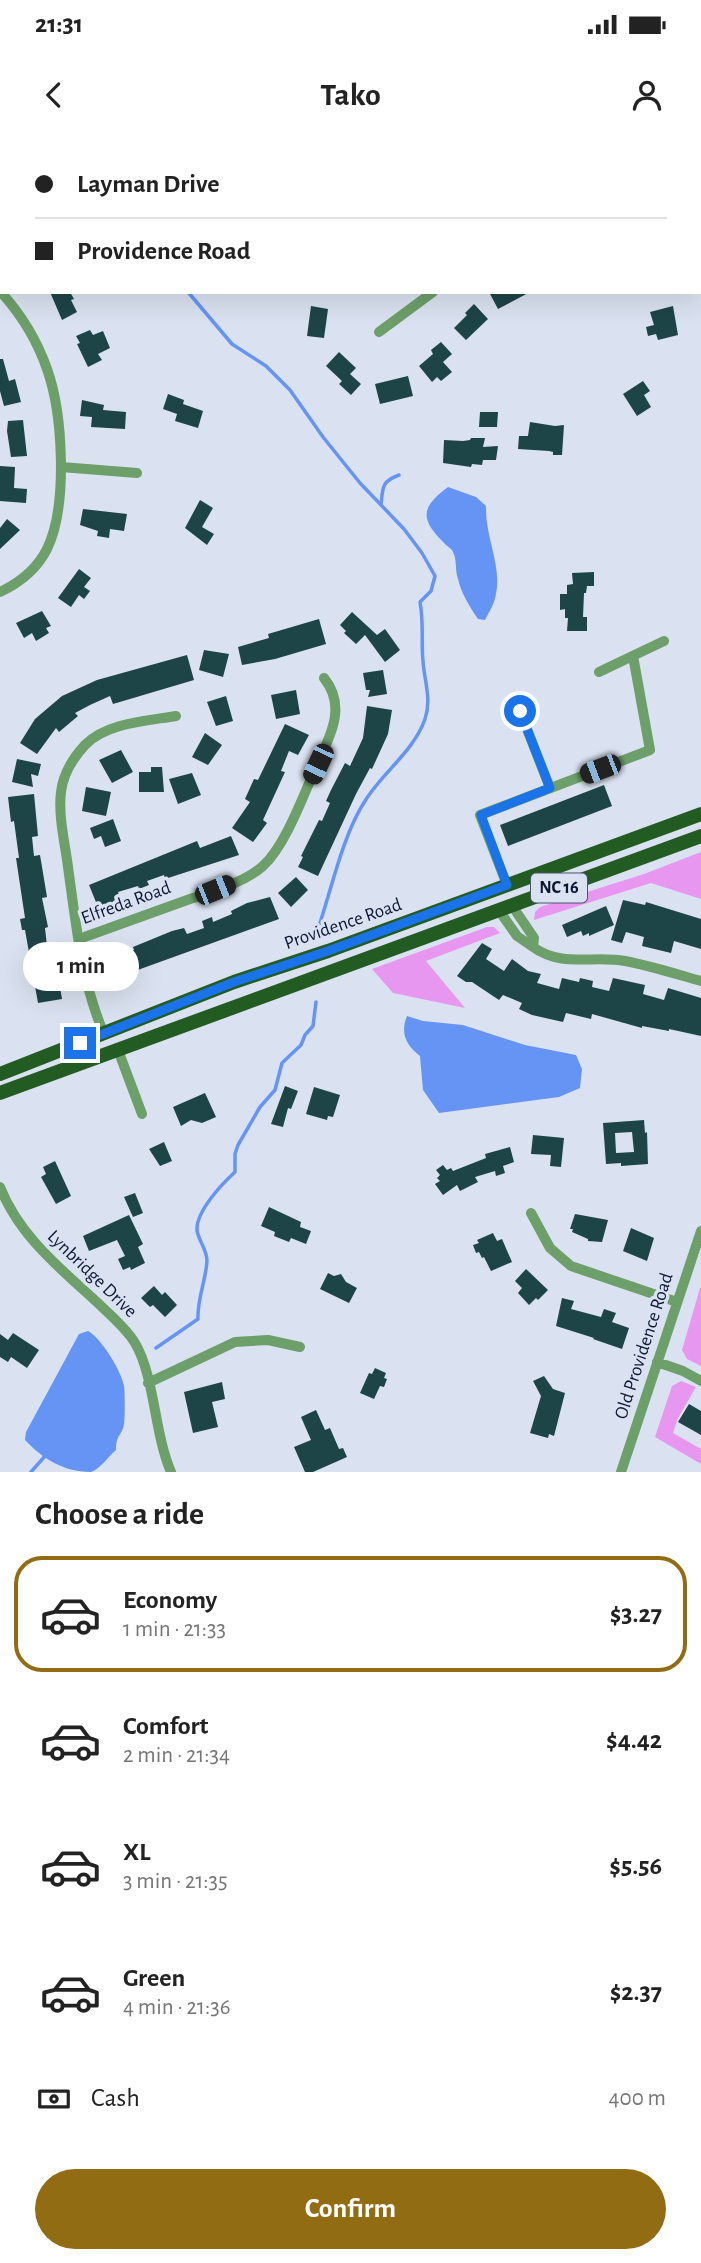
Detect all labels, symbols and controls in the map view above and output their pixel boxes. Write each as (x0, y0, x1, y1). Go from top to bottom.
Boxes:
text: 21:31 (35, 11, 83, 37)
icon: back (35, 76, 73, 114)
icon: person (628, 76, 666, 114)
text: Tako (320, 79, 381, 111)
text: Layman Drive (77, 171, 220, 197)
text: Providence Road (77, 238, 251, 264)
route start (504, 695, 536, 727)
car (300, 741, 337, 787)
car (577, 752, 624, 786)
car (192, 872, 239, 908)
road number: NC 16 (531, 874, 587, 902)
street label: Elfreda Road (79, 878, 174, 928)
street label: Providence Road (282, 895, 404, 953)
callout: 1 min (22, 942, 138, 990)
text: 1 min (57, 955, 105, 978)
route end (64, 1027, 96, 1059)
street label: Lynbridge Drive (44, 1227, 140, 1321)
street label: Old Providence Road (611, 1270, 677, 1421)
text: Choose a ride (35, 1498, 204, 1530)
icon: car (39, 1583, 102, 1646)
text: Economy (123, 1587, 217, 1613)
text: $3.27 (610, 1601, 662, 1627)
text: 1 min · 21:33 (123, 1618, 226, 1641)
icon: car (39, 1709, 102, 1772)
text: Comfort (123, 1713, 208, 1739)
text: $4.42 (606, 1727, 662, 1753)
text: 2 min · 21:34 (123, 1744, 230, 1767)
icon: car (39, 1835, 102, 1898)
text: XL (123, 1839, 150, 1865)
text: $5.56 (609, 1853, 662, 1879)
text: 3 min · 21:35 (123, 1870, 228, 1893)
icon: car (39, 1961, 102, 2024)
text: Green (123, 1965, 185, 1991)
text: $2.37 (610, 1979, 662, 2005)
text: 4 min · 21:36 (123, 1996, 230, 2019)
icon: cash (35, 2080, 73, 2118)
text: Cash (91, 2085, 140, 2111)
text: 400 m (608, 2087, 666, 2110)
button: Confirm (35, 2169, 666, 2249)

